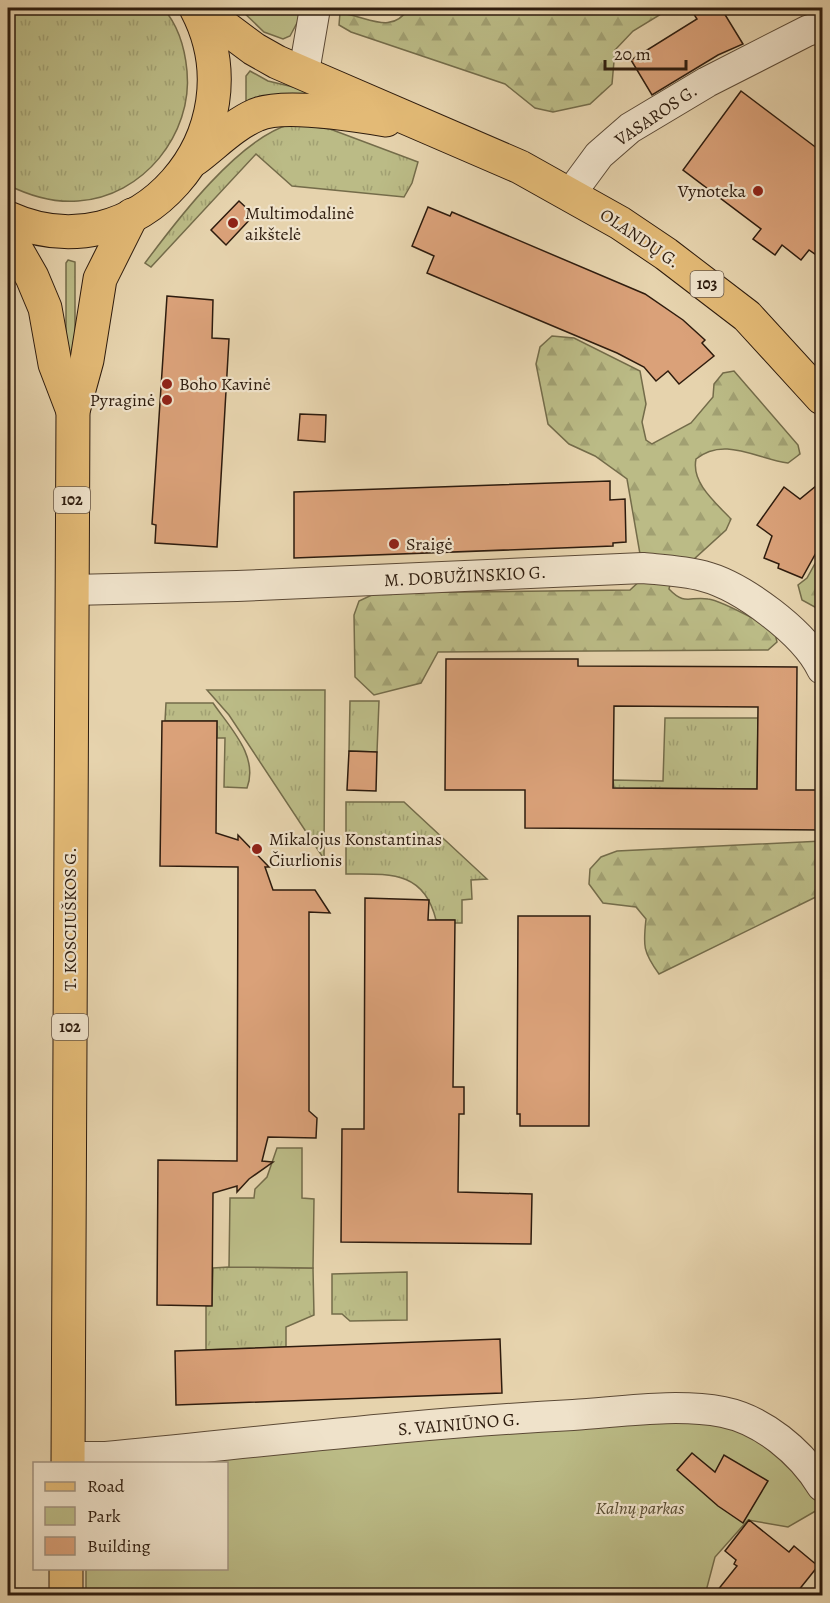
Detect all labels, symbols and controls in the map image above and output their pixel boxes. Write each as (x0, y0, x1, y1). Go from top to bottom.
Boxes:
scale bar (605, 33, 686, 71)
text: 20 m (614, 42, 651, 66)
street label: VASAROS G. (609, 79, 702, 152)
place label: Vynoteka (677, 179, 747, 203)
marker: Vynoteka (751, 184, 765, 198)
place label: Multimodalinė aikštelė (245, 201, 354, 246)
street label: OLANDŲ G. (595, 202, 685, 274)
marker: Multimodalinė aikštelė (226, 216, 240, 230)
road number: 103 (690, 271, 724, 297)
place label: Boho Kavinė (179, 372, 271, 396)
marker: Boho Kavinė (160, 377, 174, 391)
place label: Pyraginė (90, 388, 155, 412)
marker: Pyraginė (160, 393, 174, 407)
road number: 102 (54, 487, 90, 513)
place label: Sraigė (406, 532, 453, 556)
marker: Sraigė (387, 537, 401, 551)
street label: M. DOBUŽINSKIO G. (383, 560, 547, 592)
place label: Mikalojus Konstantinas Čiurlionis (269, 827, 442, 872)
marker: Mikalojus Konstantinas Čiurlionis (250, 842, 264, 856)
street label: T. KOSCIUŠKOS G. (58, 847, 82, 991)
road number: 102 (52, 1014, 88, 1040)
street label: S. VAINIŪNO G. (397, 1407, 521, 1441)
legend (33, 1462, 228, 1570)
text: Road (87, 1474, 125, 1498)
park label: Kalnų parkas (596, 1496, 684, 1520)
text: Park (87, 1504, 121, 1528)
text: Building (87, 1534, 151, 1558)

